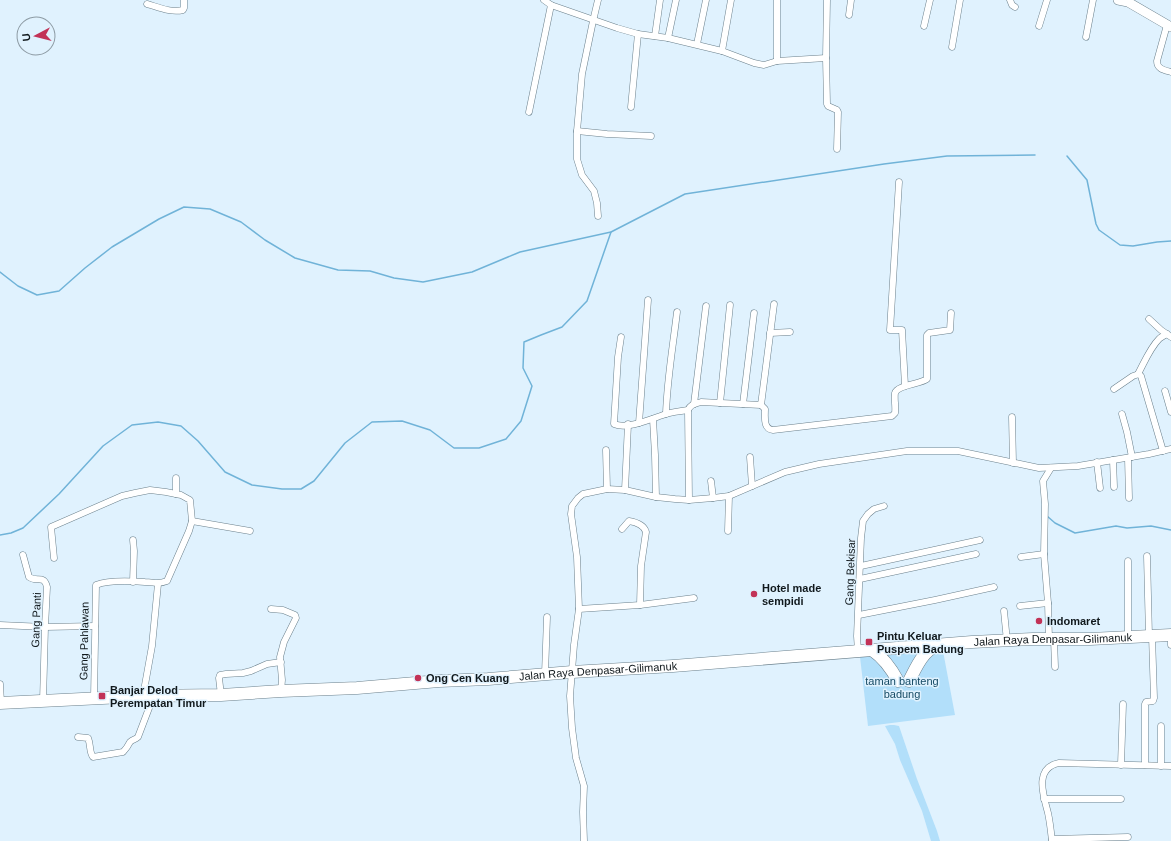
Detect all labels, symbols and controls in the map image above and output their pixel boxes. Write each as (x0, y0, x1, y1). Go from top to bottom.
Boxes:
north arrow (16, 16, 56, 56)
text: U (20, 32, 33, 42)
street label: Gang Bekisar (843, 538, 857, 606)
place label: Hotel made sempidi (762, 582, 821, 607)
marker: Hotel made sempidi (749, 589, 759, 599)
street label: Gang Panti (29, 592, 43, 648)
street label: Gang Pahlawan (77, 602, 91, 680)
place label: Indomaret (1047, 615, 1101, 627)
marker: Indomaret (1034, 616, 1044, 626)
place label: Pintu Keluar Puspem Badung (877, 630, 964, 655)
street label: Jalan Raya Denpasar-Gilimanuk (973, 631, 1133, 648)
marker: Pintu Keluar Puspem Badung (864, 637, 874, 647)
street label: Jalan Raya Denpasar-Gilimanuk (518, 660, 678, 682)
place label: Ong Cen Kuang (426, 672, 509, 684)
marker: Ong Cen Kuang (413, 673, 423, 683)
park label: taman banteng badung (865, 675, 939, 700)
place label: Banjar Delod Perempatan Timur (110, 684, 207, 709)
marker: Banjar Delod Perempatan Timur (97, 691, 107, 701)

